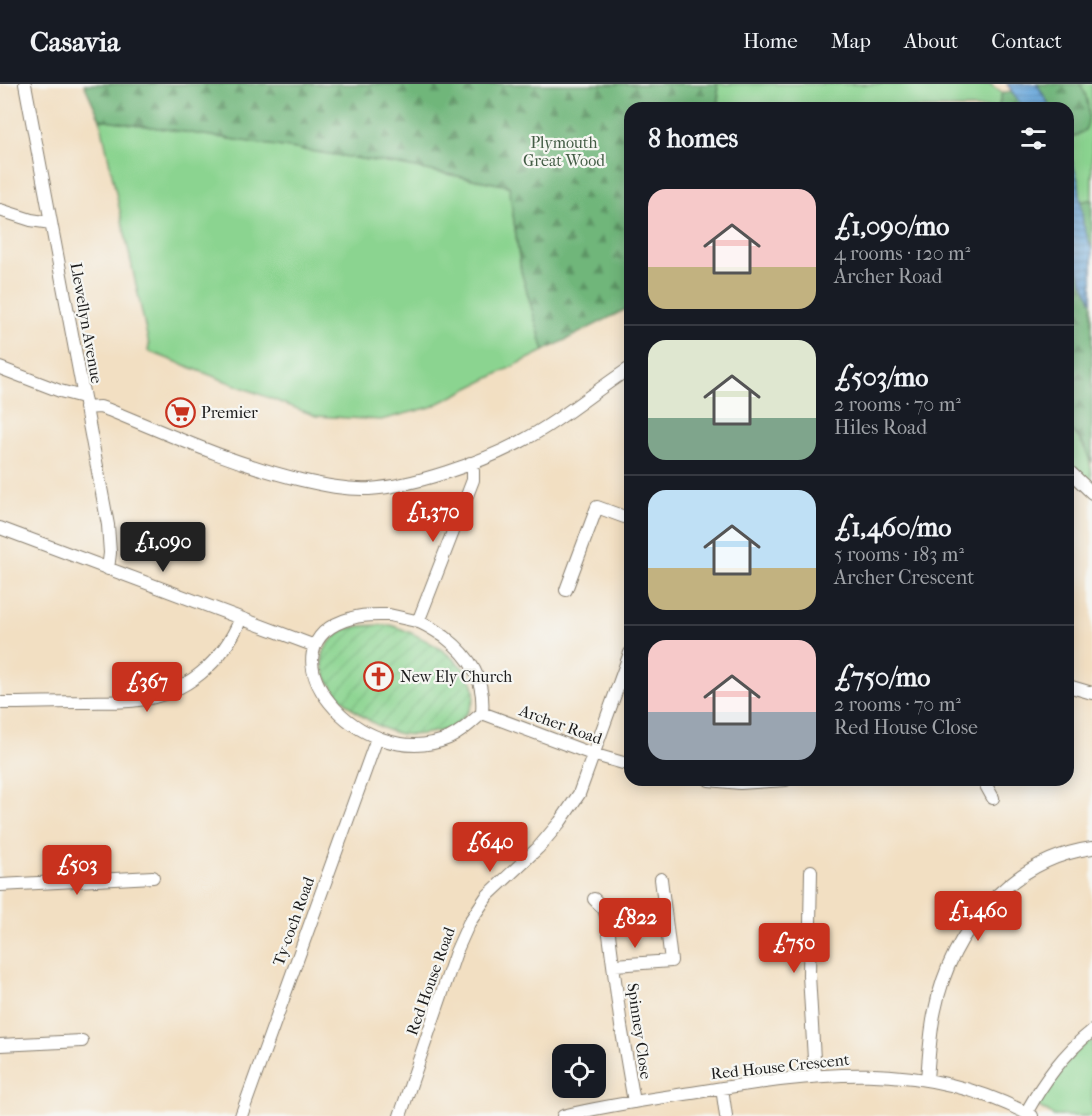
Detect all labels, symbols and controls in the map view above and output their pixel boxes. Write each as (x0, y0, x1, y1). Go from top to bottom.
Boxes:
text: Casavia (30, 25, 120, 58)
text: Home (743, 29, 798, 53)
text: Map (831, 29, 871, 53)
text: About (904, 29, 958, 53)
text: Contact (991, 29, 1062, 53)
icon: filters (1017, 122, 1050, 155)
text: 8 homes (648, 123, 738, 154)
park label: Plymouth Great Wood (523, 133, 605, 170)
text: £1,090/mo (834, 211, 949, 242)
icon: home (696, 213, 768, 285)
text: 4 rooms · 120 m² (834, 242, 970, 265)
street label: Llewellyn Avenue (67, 261, 107, 385)
text: Archer Road (834, 265, 943, 288)
text: £503/mo (834, 362, 929, 393)
icon: home (696, 364, 768, 436)
text: 2 rooms · 70 m² (834, 393, 961, 416)
supermarket icon: Premier (164, 396, 196, 428)
place label: Premier (201, 403, 258, 422)
text: Hiles Road (834, 416, 927, 439)
pin: £1,370 (384, 492, 482, 543)
text: £1,370 (406, 500, 460, 523)
text: £1,460/mo (834, 512, 952, 543)
icon: home (696, 514, 768, 586)
pin: £1,090 (114, 522, 212, 573)
text: £1,090 (134, 530, 192, 553)
text: 5 rooms · 183 m² (834, 543, 964, 566)
text: Archer Crescent (834, 566, 974, 589)
church icon: New Ely Church (363, 660, 395, 692)
pin: £367 (111, 662, 183, 713)
text: £750/mo (834, 662, 930, 693)
icon: home (696, 664, 768, 736)
place label: New Ely Church (400, 667, 512, 686)
text: £367 (126, 670, 168, 693)
text: 2 rooms · 70 m² (834, 693, 961, 716)
street label: Archer Road (516, 700, 605, 748)
text: Red House Close (834, 716, 978, 739)
pin: £640 (454, 822, 526, 873)
text: £640 (467, 830, 513, 853)
pin: £503 (41, 845, 113, 896)
text: £503 (56, 853, 98, 876)
street label: Ty-coch Road (269, 874, 318, 968)
pin: £1,460 (929, 891, 1027, 942)
pin: £822 (599, 898, 671, 949)
text: £1,460 (949, 899, 1007, 922)
text: £822 (613, 906, 657, 929)
pin: £750 (758, 923, 830, 974)
street label: Red House Road (402, 924, 459, 1038)
text: £750 (773, 931, 815, 954)
street label: Spinney Close (623, 982, 656, 1080)
map controls (552, 1044, 606, 1098)
button: locate (552, 1044, 606, 1098)
street label: Red House Crescent (710, 1050, 851, 1083)

